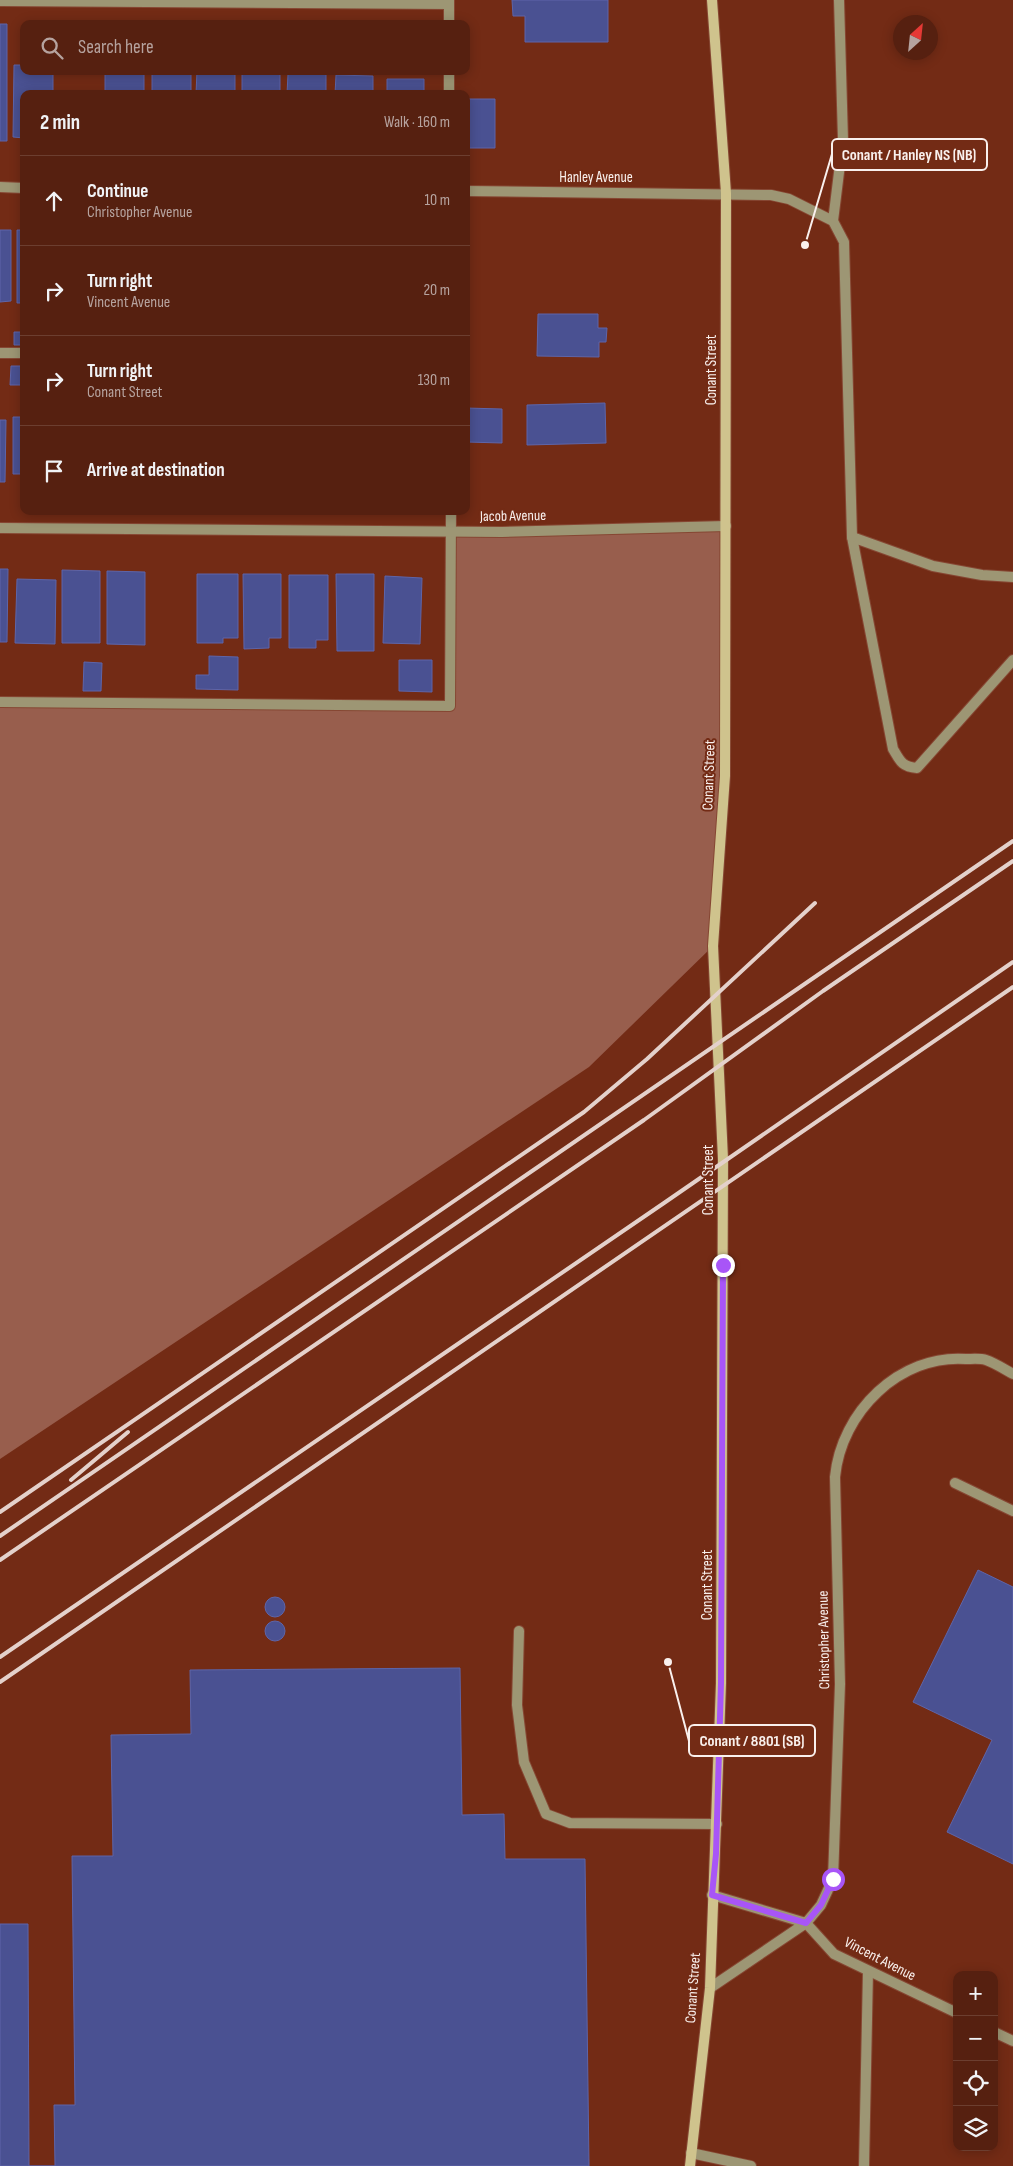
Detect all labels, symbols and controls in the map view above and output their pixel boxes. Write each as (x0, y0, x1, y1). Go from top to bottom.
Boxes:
north arrow (893, 15, 938, 60)
search box (20, 20, 470, 75)
icon: search (38, 34, 66, 62)
text: Search here (78, 36, 154, 59)
text: 2 min (40, 110, 80, 135)
text: Walk · 160 m (384, 113, 450, 132)
callout: Conant / Hanley NS (NB) (832, 139, 987, 170)
text: Conant / Hanley NS (NB) (842, 146, 976, 165)
street label: Hanley Avenue (559, 168, 633, 187)
text: Continue (87, 180, 148, 203)
icon: ahead (40, 187, 68, 215)
text: 10 m (424, 191, 450, 210)
text: Christopher Avenue (87, 203, 192, 222)
text: Turn right (87, 270, 152, 293)
icon: right (40, 277, 68, 305)
text: 20 m (423, 281, 450, 300)
text: Vincent Avenue (87, 293, 170, 312)
street label: Conant Street (702, 334, 721, 405)
text: Turn right (87, 360, 152, 383)
icon: right (40, 367, 68, 395)
text: 130 m (418, 371, 450, 390)
text: Conant Street (87, 383, 162, 402)
icon: arrive (40, 457, 68, 485)
text: Arrive at destination (87, 459, 225, 482)
street label: Jacob Avenue (479, 506, 546, 526)
street label: Conant Street (698, 739, 720, 811)
street label: Conant Street (699, 1144, 718, 1215)
route end (712, 1254, 735, 1277)
street label: Conant Street (698, 1549, 717, 1620)
street label: Christopher Avenue (814, 1590, 834, 1690)
callout: Conant / 8801 (SB) (689, 1725, 815, 1756)
text: Conant / 8801 (SB) (699, 1732, 805, 1751)
route start (822, 1868, 845, 1891)
street label: Vincent Avenue (841, 1933, 919, 1985)
street label: Conant Street (681, 1952, 705, 2024)
map controls (953, 1971, 998, 2151)
button: + (953, 1971, 998, 2016)
button: − (953, 2016, 998, 2061)
button: locate (953, 2061, 998, 2106)
button: layers (953, 2106, 998, 2151)

